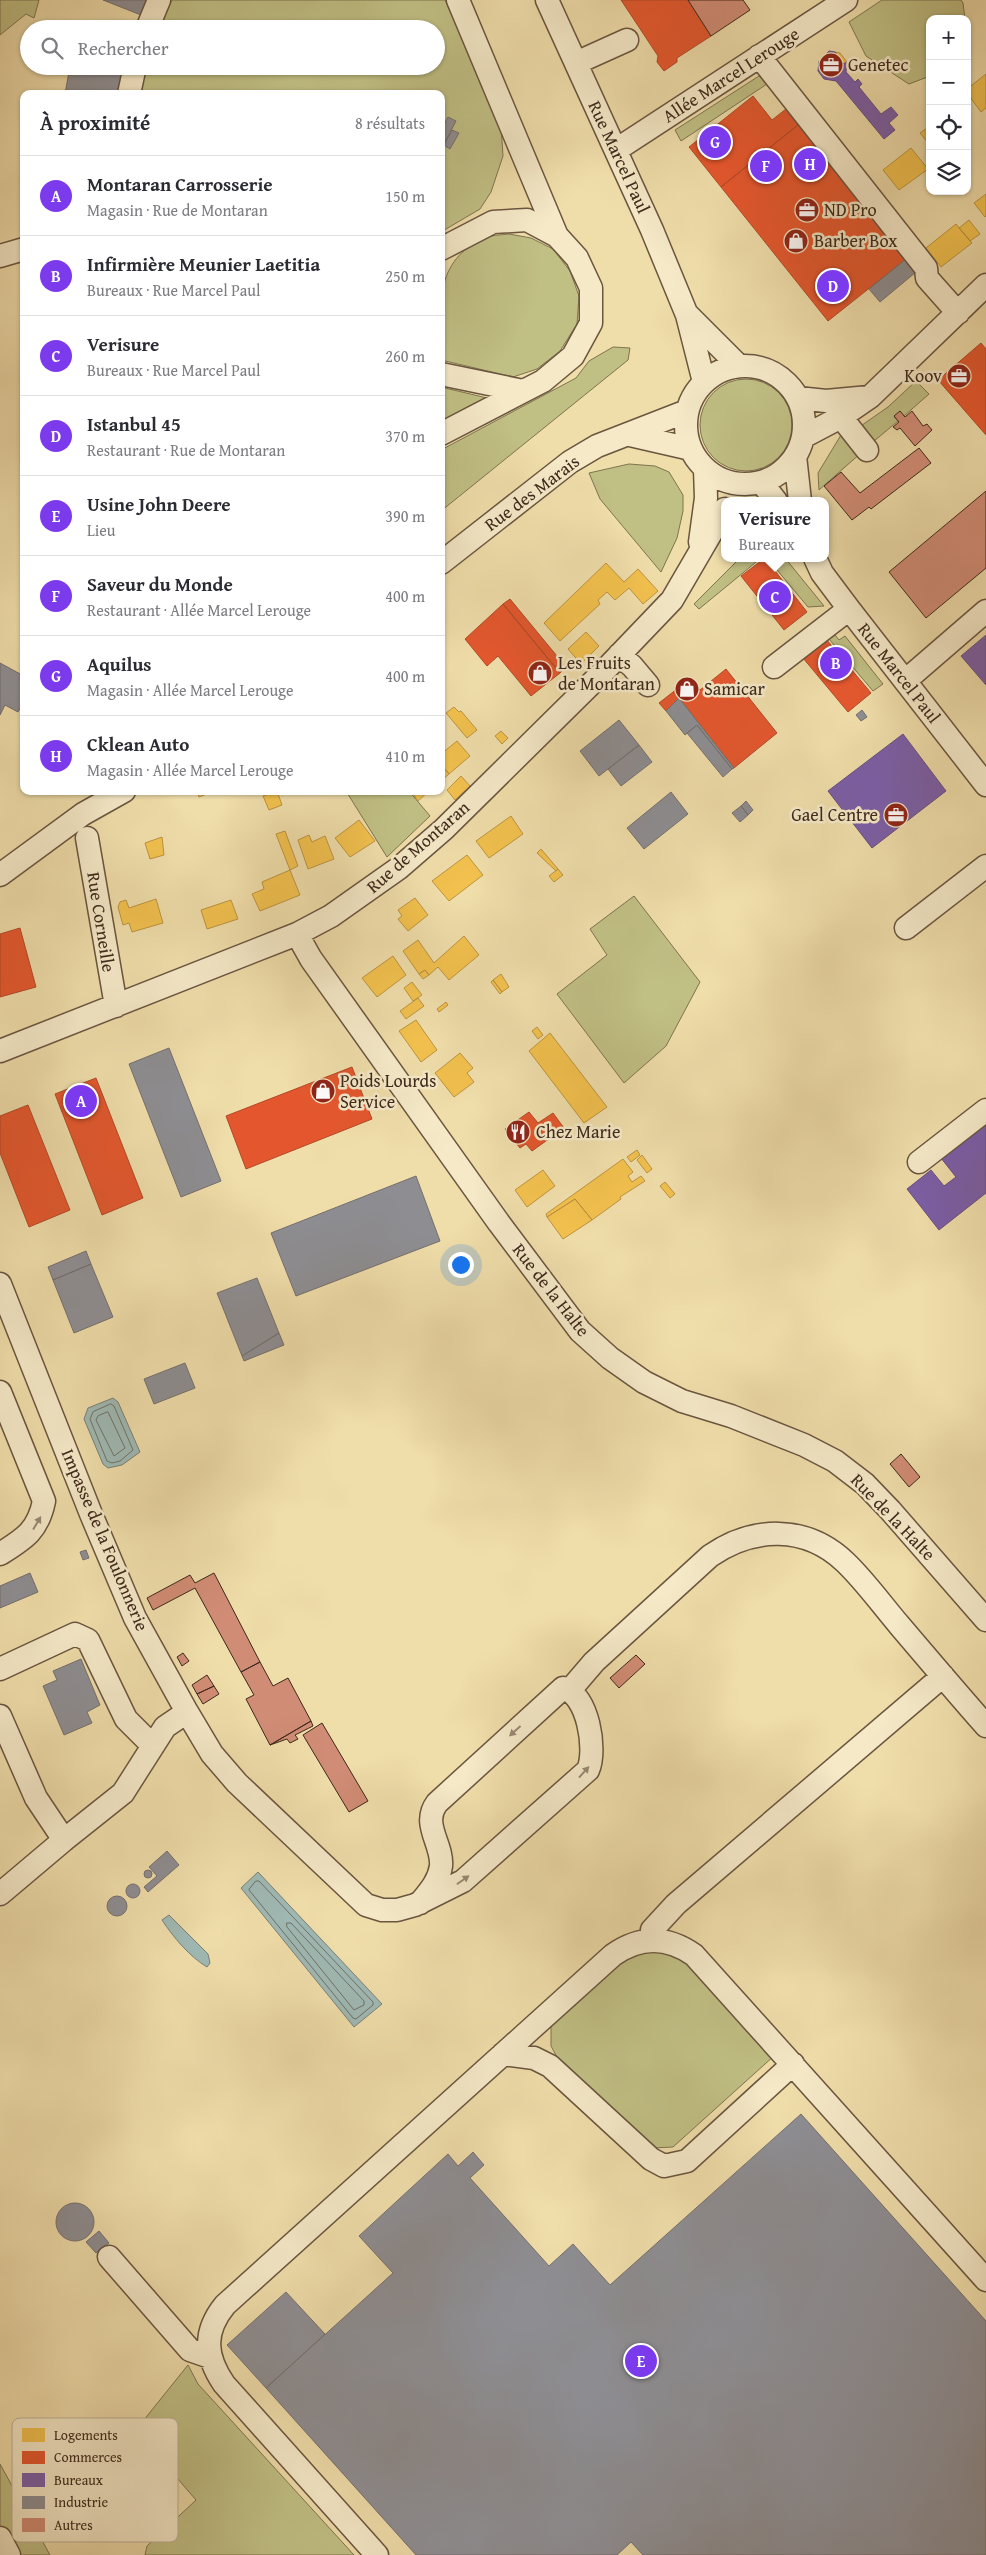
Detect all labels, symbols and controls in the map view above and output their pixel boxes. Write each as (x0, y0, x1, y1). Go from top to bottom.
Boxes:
map controls (926, 15, 971, 195)
button: + (926, 15, 971, 60)
search box (20, 20, 445, 75)
street label: Allée Marcel Lerouge (657, 20, 805, 129)
icon: search (38, 34, 66, 62)
text: Rechercher (78, 34, 169, 62)
place label: Genetec (848, 51, 908, 78)
office icon: Genetec (818, 52, 844, 78)
button: − (926, 60, 971, 105)
street label: Rue Marcel Paul (582, 96, 657, 217)
button: locate (926, 105, 971, 150)
text: À proximité (40, 107, 150, 138)
text: 8 résultats (355, 111, 425, 135)
pin: G (699, 123, 731, 161)
pin: H (794, 145, 826, 183)
pin: F (750, 147, 782, 185)
button: layers (926, 150, 971, 195)
text: Montaran Carrosserie (87, 170, 273, 198)
text: A (51, 184, 61, 208)
text: 150 m (385, 184, 425, 208)
place label: ND Pro (824, 196, 877, 223)
office icon: ND Pro (794, 197, 820, 223)
text: Magasin · Rue de Montaran (87, 198, 268, 222)
place label: Barber Box (814, 227, 898, 254)
shop icon: Barber Box (783, 228, 809, 254)
text: Infirmière Meunier Laetitia (87, 250, 320, 278)
text: B (51, 264, 61, 288)
text: 250 m (385, 264, 425, 288)
pin: D (817, 267, 849, 305)
text: Bureaux · Rue Marcel Paul (87, 278, 261, 302)
text: Verisure (87, 330, 159, 358)
text: C (51, 344, 61, 368)
text: 260 m (385, 344, 425, 368)
text: Bureaux · Rue Marcel Paul (87, 358, 261, 382)
place label: Koov (904, 362, 942, 389)
office icon: Koov (946, 363, 972, 389)
text: Istanbul 45 (87, 410, 181, 438)
text: D (51, 424, 61, 448)
text: 370 m (385, 424, 425, 448)
text: Restaurant · Rue de Montaran (87, 438, 285, 462)
street label: Rue des Marais (478, 448, 585, 537)
text: Usine John Deere (87, 490, 231, 518)
popup (721, 497, 829, 562)
text: E (52, 504, 60, 528)
text: 390 m (385, 504, 425, 528)
text: Verisure (739, 504, 811, 532)
text: Lieu (87, 518, 115, 542)
text: Bureaux (739, 532, 795, 556)
text: Saveur du Monde (87, 570, 233, 598)
pin: C (759, 578, 791, 616)
text: F (52, 584, 60, 608)
text: 400 m (385, 584, 425, 608)
text: Restaurant · Allée Marcel Lerouge (87, 598, 311, 622)
street label: Rue Marcel Paul (851, 617, 947, 729)
pin: B (820, 644, 852, 682)
place label: Les Fruits de Montaran (558, 649, 655, 697)
text: Aquilus (87, 650, 152, 678)
shop icon: Les Fruits de Montaran (527, 660, 553, 686)
text: G (51, 664, 61, 688)
text: 400 m (385, 664, 425, 688)
place label: Samicar (704, 675, 766, 702)
shop icon: Samicar (674, 676, 700, 702)
text: Magasin · Allée Marcel Lerouge (87, 678, 294, 702)
text: Cklean Auto (87, 730, 189, 758)
text: H (50, 744, 62, 768)
text: 410 m (385, 744, 425, 768)
text: Magasin · Allée Marcel Lerouge (87, 758, 294, 782)
street label: Rue de Montaran (360, 794, 475, 899)
place label: Gael Centre (791, 801, 878, 828)
office icon: Gael Centre (883, 802, 909, 828)
street label: Rue Corneille (80, 870, 123, 974)
place label: Poids Lourds Service (340, 1067, 436, 1115)
shop icon: Poids Lourds Service (310, 1078, 336, 1104)
pin: A (65, 1082, 97, 1120)
place label: Chez Marie (536, 1118, 620, 1145)
restaurant icon: Chez Marie (505, 1119, 531, 1145)
street label: Rue de la Halte (506, 1237, 597, 1342)
your location (448, 1252, 474, 1278)
street label: Impasse de la Foulonnerie (55, 1445, 156, 1635)
street label: Rue de la Halte (845, 1467, 942, 1566)
one-way arrow (32, 1516, 41, 1530)
one-way arrow (510, 1725, 522, 1737)
one-way arrow (578, 1766, 590, 1778)
one-way arrow (456, 1875, 470, 1885)
pin: E (625, 2342, 657, 2380)
legend (12, 2418, 178, 2542)
text: Logements (54, 2425, 118, 2445)
text: Commerces (54, 2447, 122, 2467)
text: Bureaux (54, 2470, 104, 2490)
text: Industrie (54, 2492, 108, 2512)
text: Autres (54, 2515, 93, 2535)

